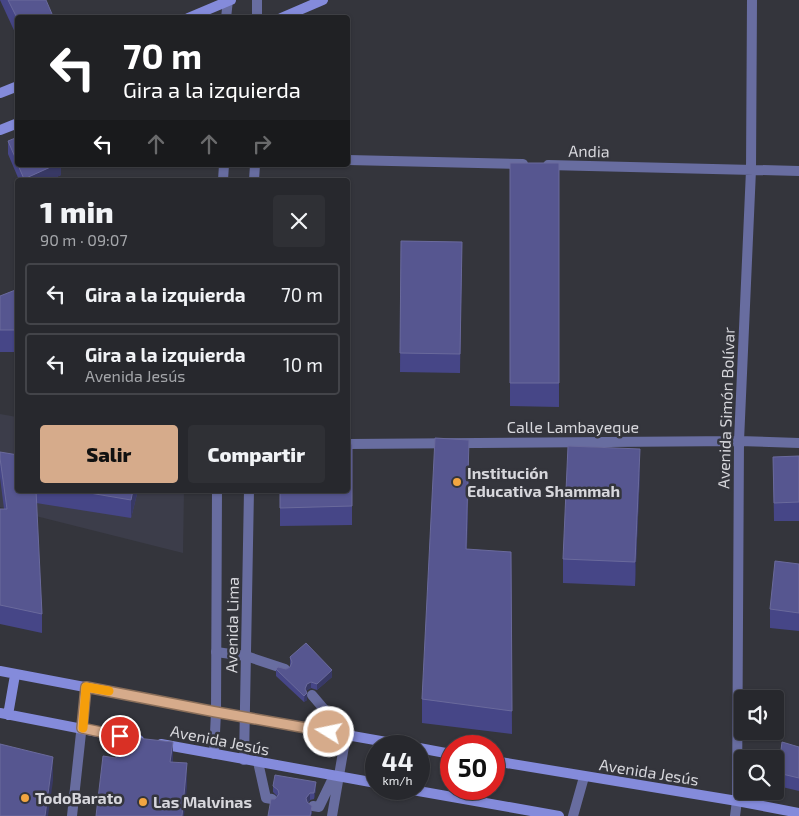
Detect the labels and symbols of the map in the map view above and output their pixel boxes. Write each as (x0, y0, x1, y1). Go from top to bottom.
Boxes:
street label: Andia (568, 141, 610, 160)
street label: Avenida Simón Bolívar (713, 326, 738, 489)
street label: Calle Lambayeque (507, 417, 639, 436)
place label: Institución Educativa Shammah (467, 463, 620, 500)
marker: Institución Educativa Shammah (451, 476, 463, 488)
street label: Avenida Lima (221, 577, 242, 673)
position arrow (302, 705, 354, 757)
pin (99, 715, 141, 757)
street label: Avenida Jesús (169, 721, 271, 758)
speed limit sign: 50 (440, 735, 505, 800)
street label: Avenida Jesús (598, 754, 700, 789)
place label: TodoBarato (35, 788, 123, 807)
marker: TodoBarato (19, 792, 31, 804)
place label: Las Malvinas (153, 792, 252, 811)
marker: Las Malvinas (137, 796, 149, 808)

